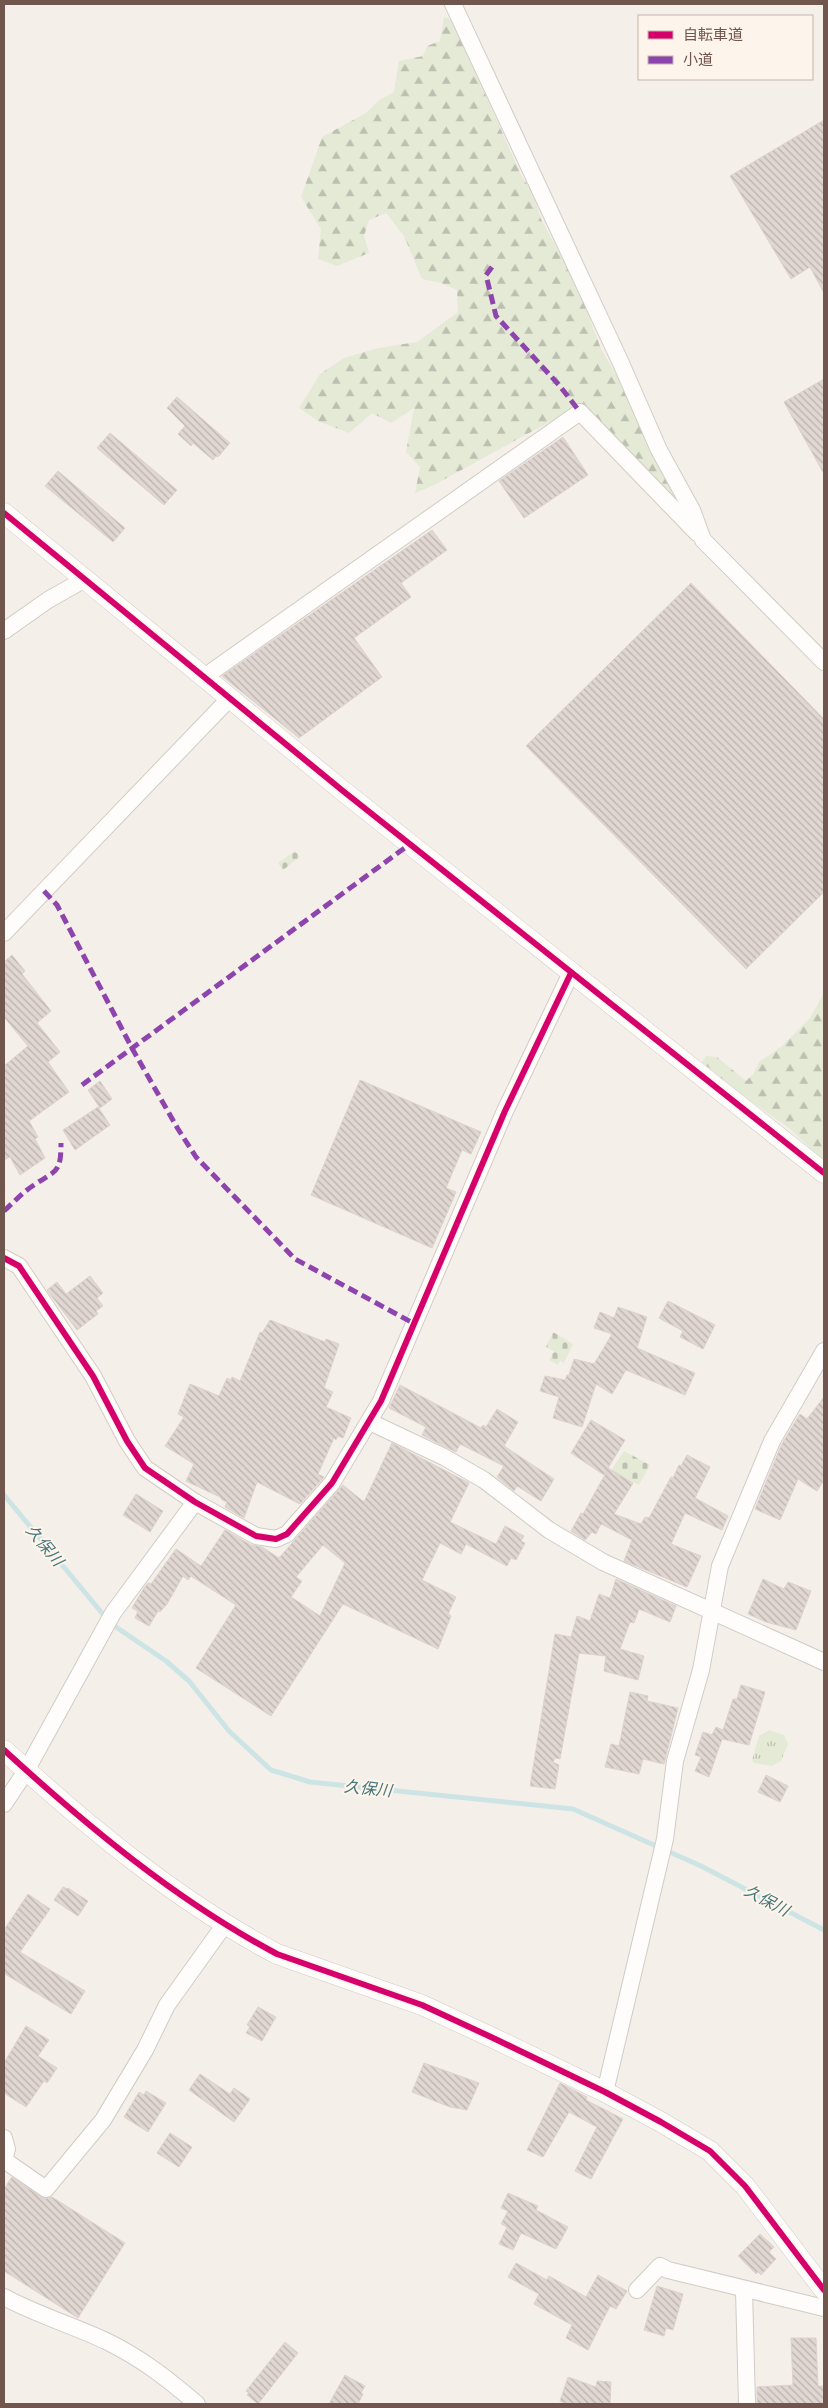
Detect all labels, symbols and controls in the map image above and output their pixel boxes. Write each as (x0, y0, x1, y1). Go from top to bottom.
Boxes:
legend (638, 15, 813, 80)
text: 自転車道 (683, 24, 743, 44)
text: 小道 (683, 49, 713, 69)
water label: 久保川 (21, 1520, 70, 1572)
water label: 久保川 (343, 1775, 395, 1802)
water label: 久保川 (741, 1879, 795, 1922)

